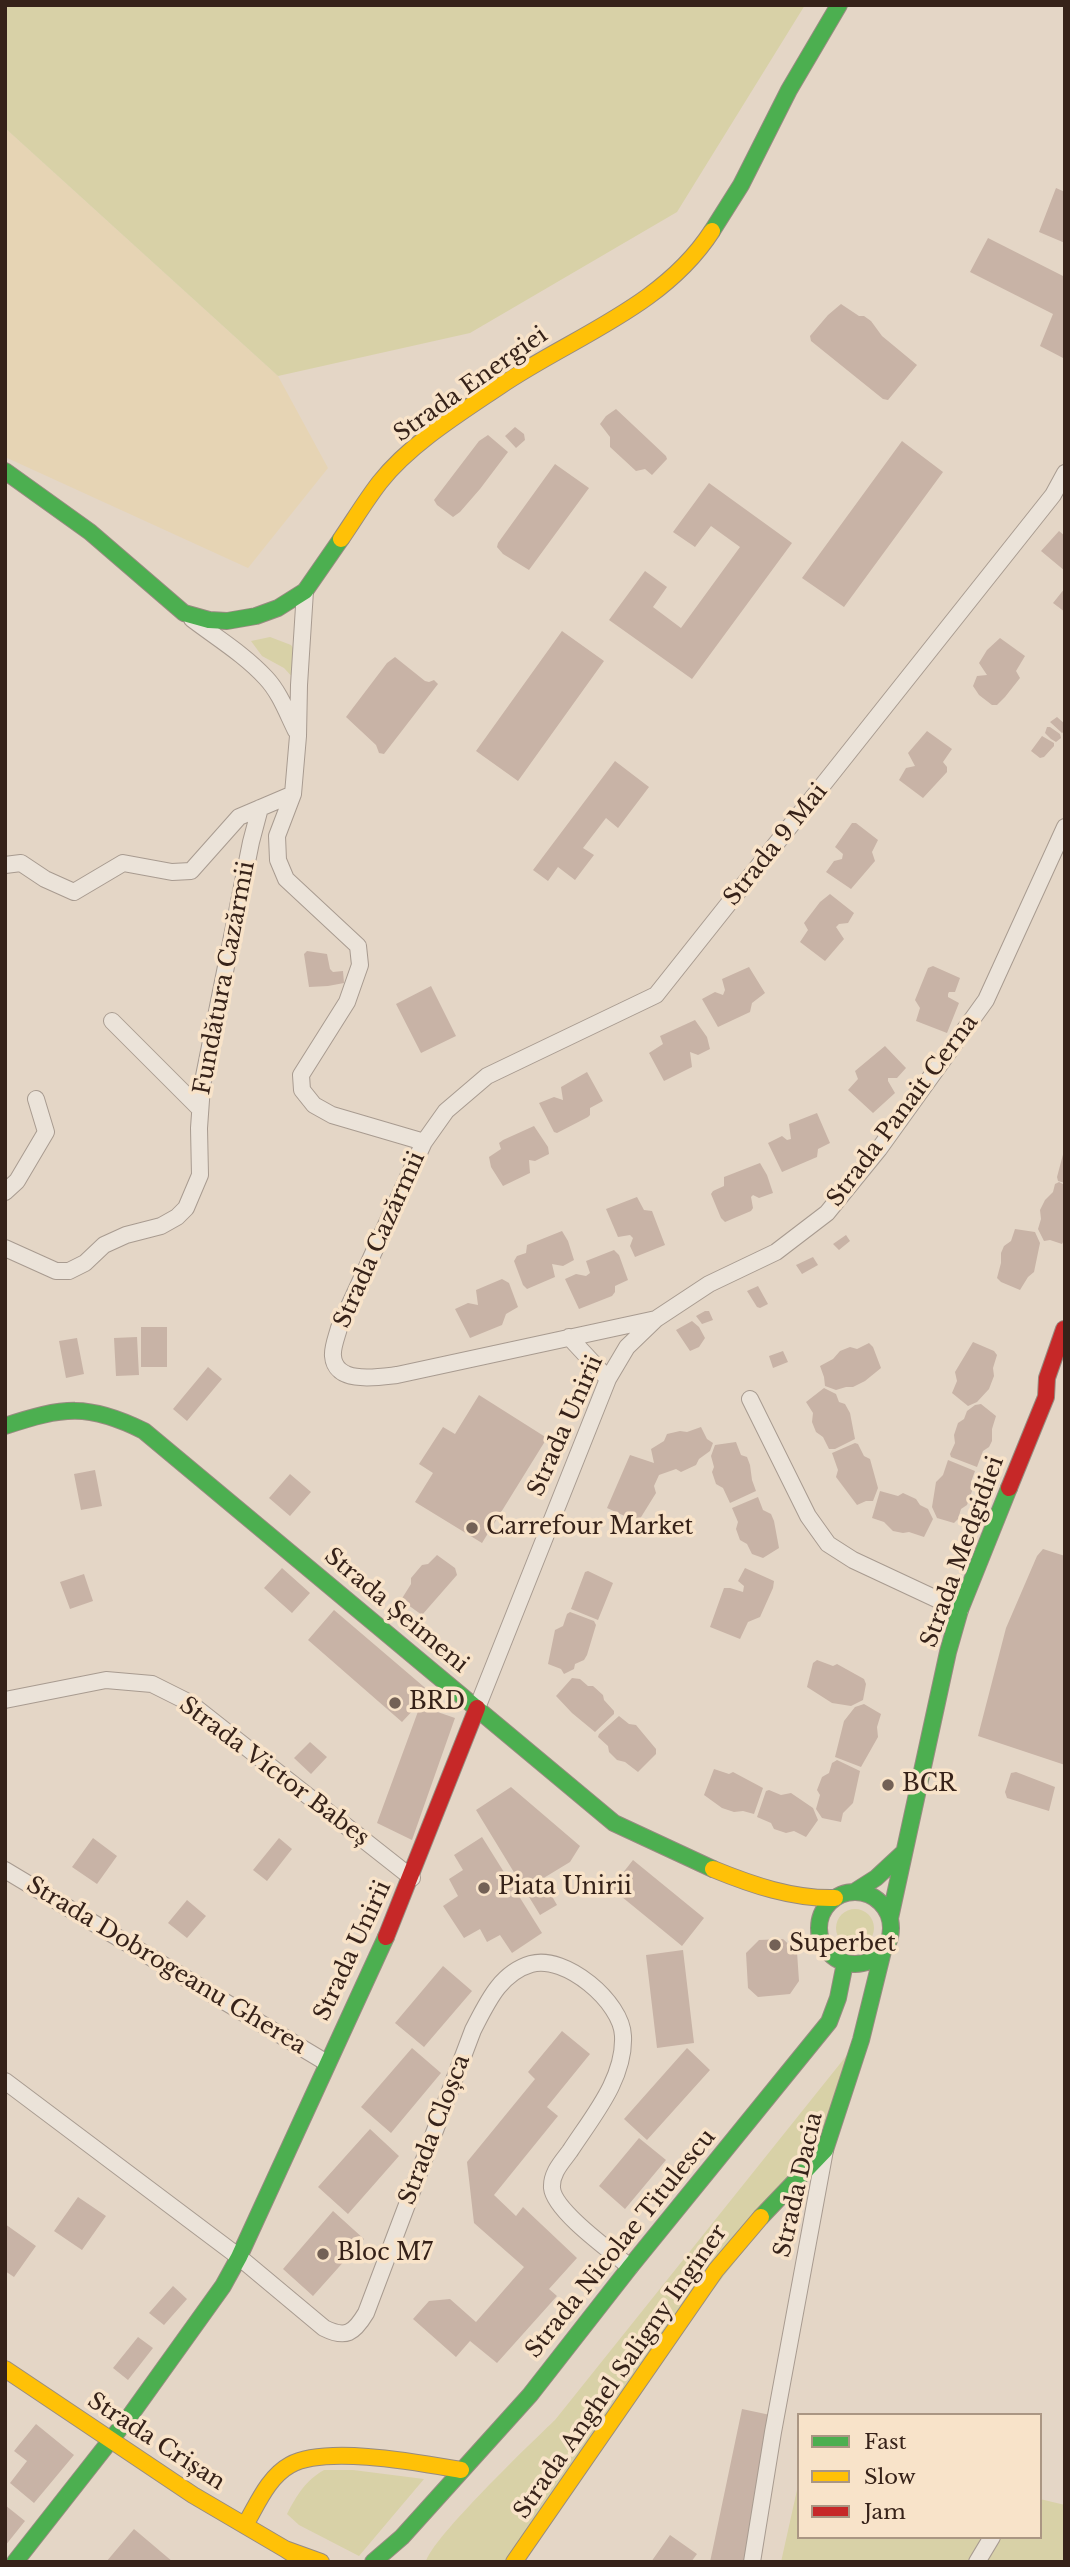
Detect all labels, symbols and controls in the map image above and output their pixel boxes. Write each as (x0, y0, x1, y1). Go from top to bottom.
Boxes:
street label: Strada Energiei (389, 322, 553, 448)
street label: Strada 9 Mai (718, 778, 834, 912)
street label: Fundătura Cazărmii (189, 859, 261, 1097)
street label: Strada Panait Cerna (822, 1010, 984, 1212)
street label: Strada Cazărmii (329, 1148, 431, 1332)
street label: Strada Unirii (523, 1351, 609, 1501)
street label: Strada Medgidiei (916, 1453, 1010, 1651)
place label: Carrefour Market (486, 1514, 693, 1542)
marker: Carrefour Market (464, 1520, 480, 1536)
street label: Strada Șeimeni (318, 1543, 474, 1679)
place label: BRD (409, 1689, 465, 1717)
street label: Strada Victor Babeș (174, 1692, 374, 1852)
marker: BRD (387, 1695, 403, 1711)
place label: BCR (902, 1771, 956, 1799)
marker: BCR (880, 1777, 896, 1793)
street label: Strada Dobrogeanu Gherea (21, 1871, 311, 2061)
place label: Piata Unirii (498, 1874, 632, 1902)
street label: Strada Unirii (308, 1877, 398, 2025)
marker: Piata Unirii (476, 1880, 492, 1896)
place label: Superbet (789, 1931, 896, 1959)
marker: Superbet (767, 1937, 783, 1953)
street label: Strada Cloșca (394, 2051, 476, 2209)
street label: Strada Dacia (769, 2110, 829, 2260)
street label: Strada Nicolae Titulescu (520, 2124, 722, 2364)
street label: Strada Anghel Saligny Inginer (509, 2220, 733, 2524)
place label: Bloc M7 (337, 2240, 433, 2268)
marker: Bloc M7 (315, 2246, 331, 2262)
street label: Strada Crișan (82, 2387, 230, 2497)
legend (797, 2413, 1042, 2539)
text: Fast (864, 2429, 906, 2455)
text: Slow (864, 2464, 916, 2490)
text: Jam (864, 2499, 906, 2525)

